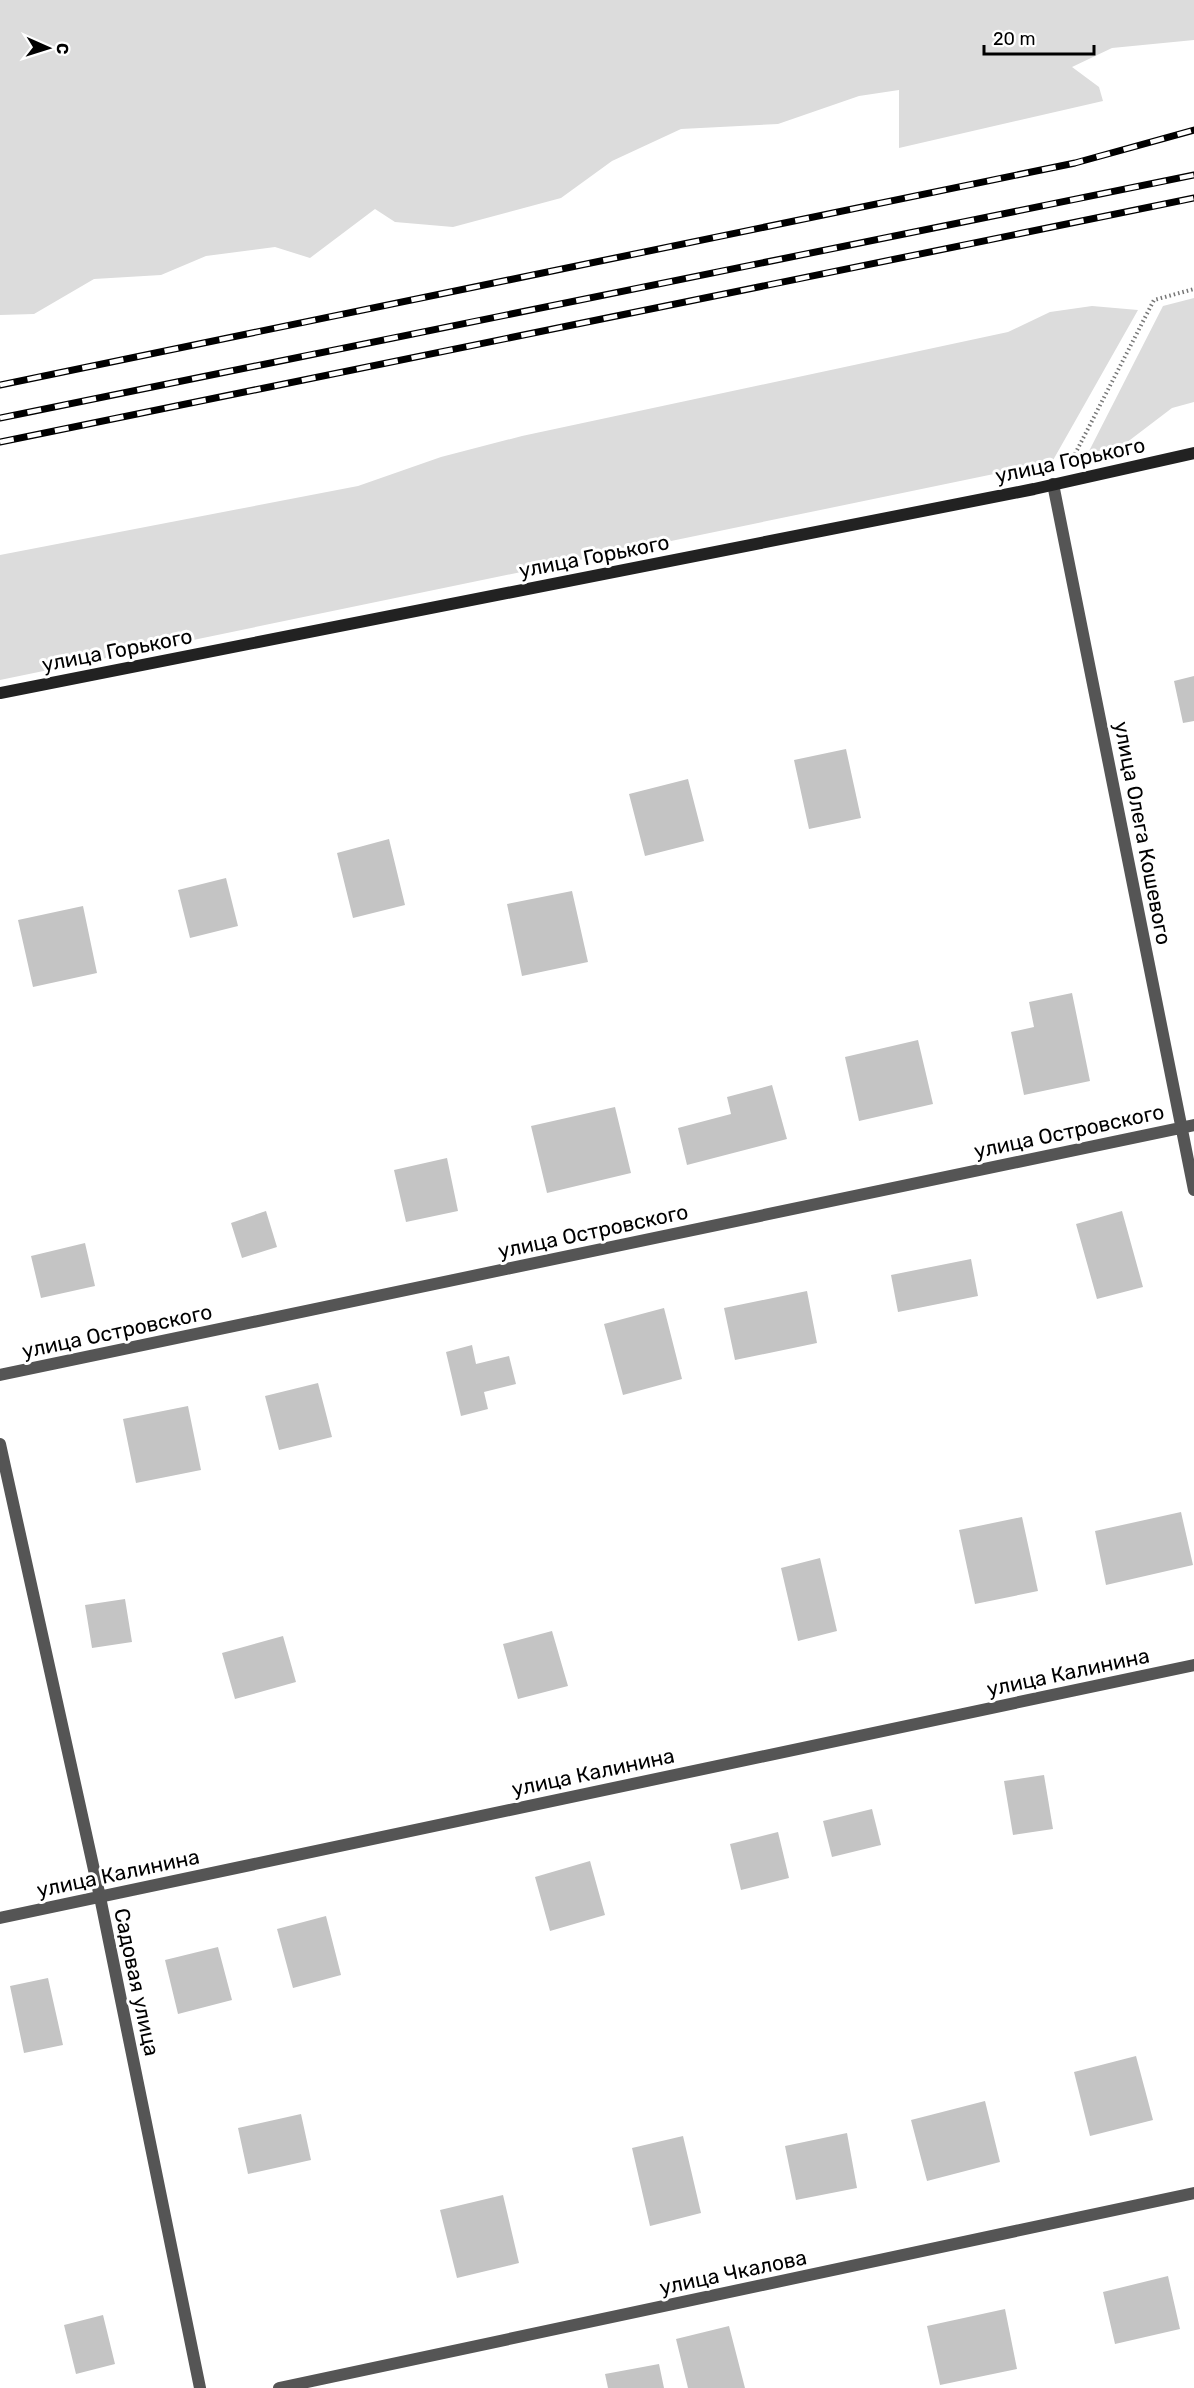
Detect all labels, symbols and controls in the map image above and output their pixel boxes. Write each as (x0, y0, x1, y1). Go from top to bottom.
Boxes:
north arrow (18, 18, 78, 78)
scale bar (984, 18, 1094, 56)
text: 20 m (993, 28, 1035, 50)
text: С (53, 43, 72, 55)
street label: улица Горького (993, 432, 1147, 488)
street label: улица Горького (517, 529, 671, 583)
street label: улица Горького (40, 623, 194, 677)
street label: улица Олега Кошевого (1109, 719, 1177, 947)
street label: улица Островского (972, 1099, 1166, 1163)
street label: улица Островского (496, 1199, 690, 1263)
street label: улица Островского (20, 1299, 214, 1363)
street label: улица Калинина (984, 1643, 1152, 1701)
street label: улица Калинина (509, 1743, 677, 1801)
street label: улица Калинина (34, 1844, 202, 1902)
street label: Садовая улица (109, 1906, 165, 2058)
street label: улица Чкалова (657, 2244, 809, 2300)

